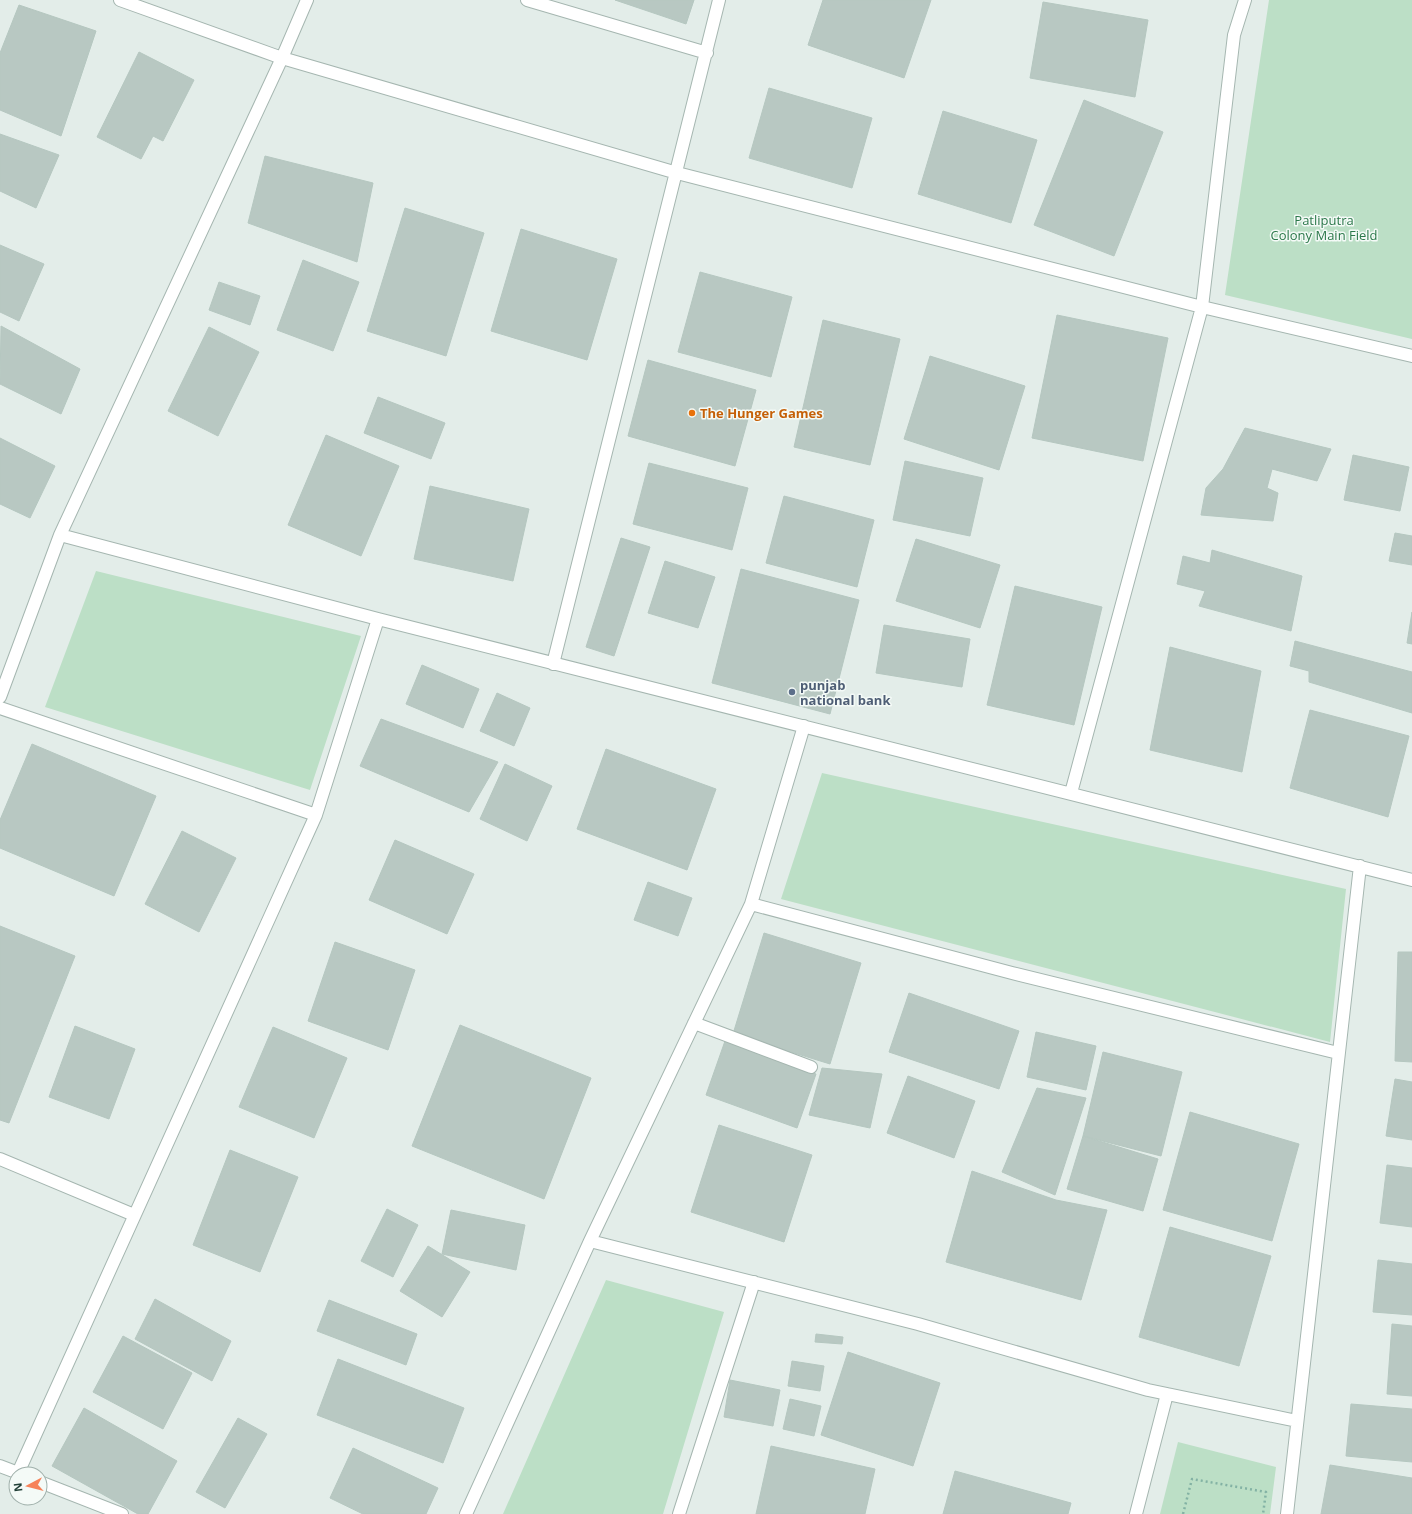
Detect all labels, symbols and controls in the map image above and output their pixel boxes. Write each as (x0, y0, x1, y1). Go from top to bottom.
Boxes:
park label: Patliputra Colony Main Field (1270, 211, 1378, 244)
place label: The Hunger Games (700, 404, 823, 422)
marker: The Hunger Games (687, 408, 697, 418)
place label: punjab national bank (800, 676, 891, 709)
marker: punjab national bank (787, 687, 797, 697)
north arrow (8, 1466, 48, 1506)
text: N (10, 1482, 26, 1493)

